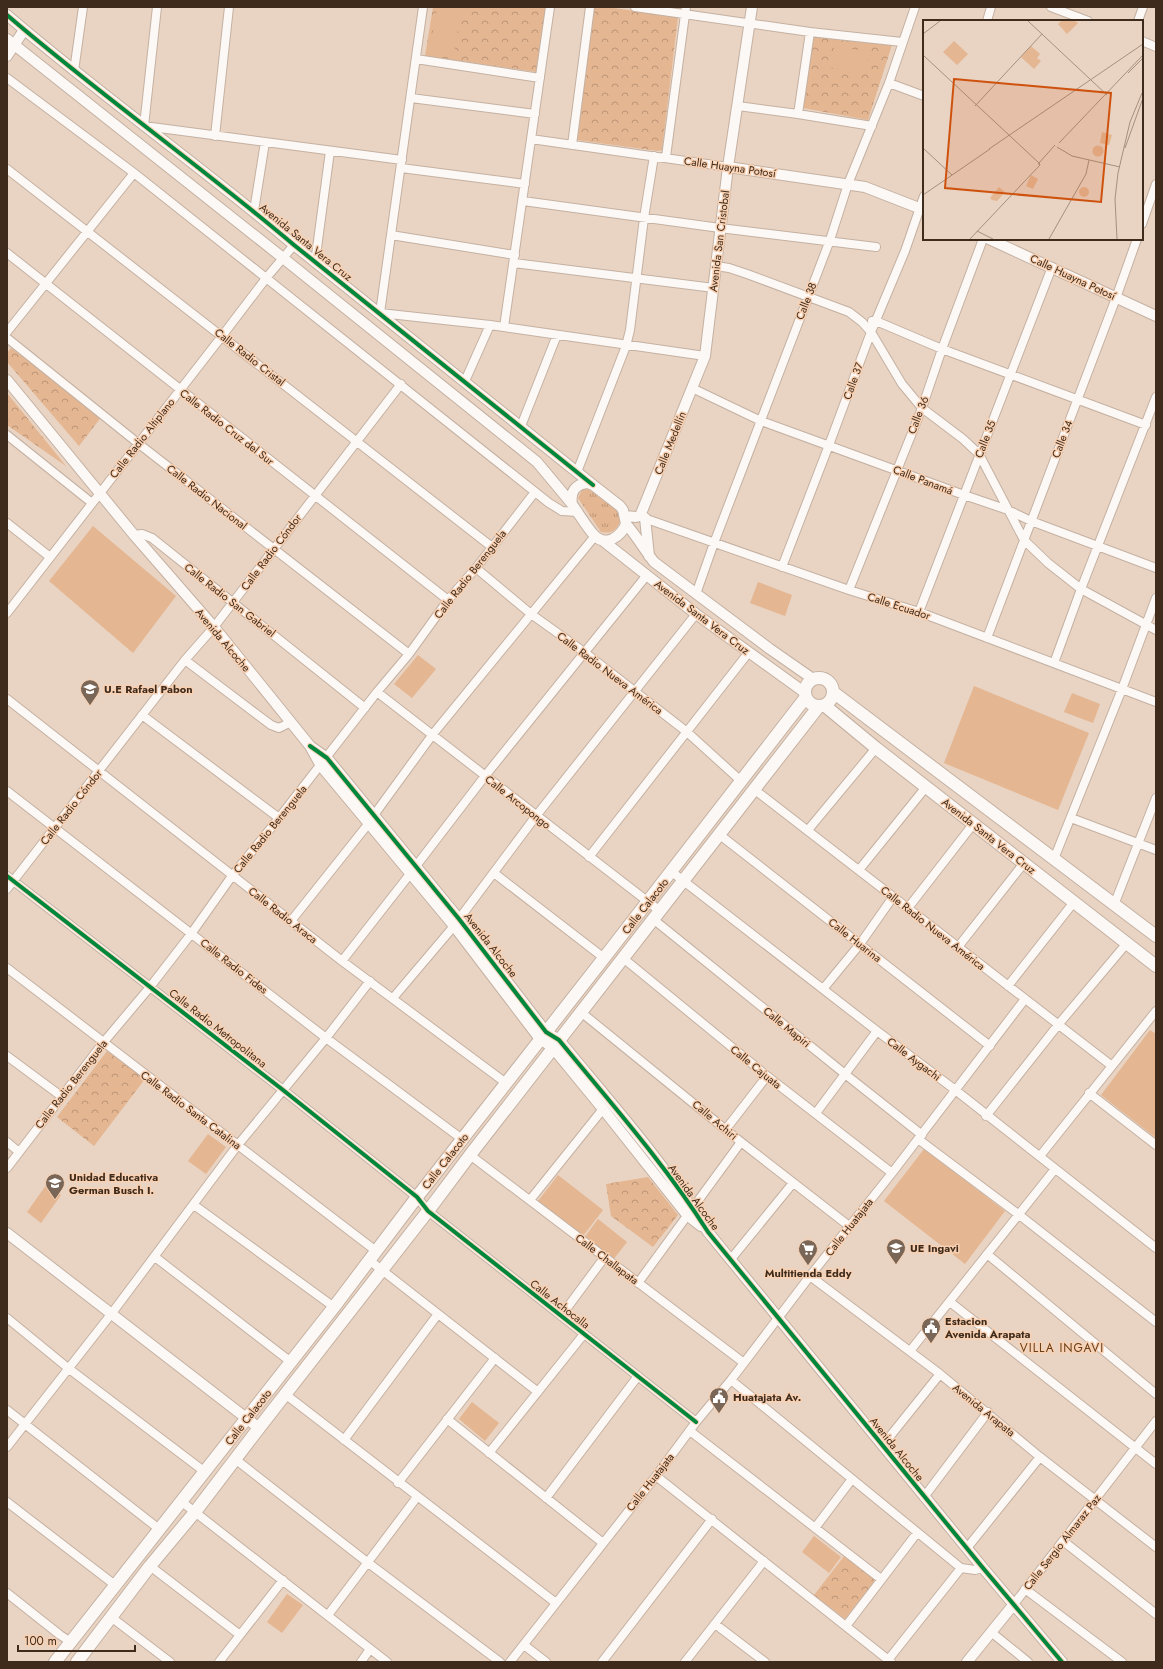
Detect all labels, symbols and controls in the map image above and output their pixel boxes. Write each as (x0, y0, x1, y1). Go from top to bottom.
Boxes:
inset map (923, 20, 1143, 240)
street label: Calle Huayna Potosí (683, 153, 778, 182)
street label: Avenida San Cristobal (705, 189, 733, 293)
street label: Avenida Santa Vera Cruz (256, 199, 356, 285)
street label: Calle Huayna Potosí (1028, 250, 1119, 304)
street label: Calle 38 (792, 280, 820, 322)
street label: Calle Radio Cristal (211, 324, 289, 390)
street label: Calle 37 (839, 360, 867, 402)
street label: Calle Radio Cruz del Sur (177, 385, 278, 469)
street label: Calle Radio Altiplano (106, 394, 178, 482)
street label: Calle 36 (904, 394, 932, 436)
street label: Calle Medellín (650, 409, 690, 477)
street label: Calle 34 (1047, 417, 1077, 460)
street label: Calle 35 (971, 418, 999, 460)
street label: Calle Radio Nacional (163, 460, 251, 534)
street label: Calle Panamá (891, 461, 955, 499)
street label: Calle Radio Cóndor (237, 510, 305, 594)
street label: Calle Radio Berenguela (430, 526, 510, 622)
street label: Calle Radio San Gabriel (181, 559, 279, 641)
street label: Avenida Santa Vera Cruz (651, 576, 753, 658)
street label: Calle Ecuador (865, 588, 933, 624)
street label: Avenida Alcoche (192, 605, 255, 675)
street label: Calle Radio Nueva América (554, 628, 666, 718)
school or university icon: U.E Rafael Pabon (79, 678, 101, 706)
place label: U.E Rafael Pabon (104, 681, 193, 697)
street label: Calle Radio Cóndor (36, 766, 106, 848)
street label: Calle Arcopongo (482, 771, 554, 833)
street label: Calle Radio Berenguela (229, 782, 311, 876)
street label: Avenida Santa Vera Cruz (939, 794, 1039, 878)
street label: Calle Calacoto (618, 875, 672, 937)
street label: Calle Radio Nueva América (877, 882, 989, 974)
street label: Calle Radio Araca (245, 883, 321, 947)
street label: Avenida Alcoche (461, 909, 522, 981)
street label: Calle Huarina (825, 914, 885, 966)
street label: Calle Radio Fides (197, 935, 271, 998)
street label: Calle Radio Metropolitana (166, 985, 270, 1071)
street label: Calle Mapiri (760, 1003, 814, 1051)
street label: Calle Aygachi (884, 1033, 944, 1085)
street label: Calle Radio Berenguela (31, 1036, 111, 1132)
street label: Calle Cajuata (727, 1041, 785, 1093)
street label: Calle Radio Santa Catalina (137, 1067, 245, 1153)
street label: Calle Achiri (689, 1096, 741, 1144)
street label: Calle Calacoto (418, 1130, 472, 1192)
street label: Avenida Alcoche (665, 1161, 724, 1234)
place label: Unidad Educativa German Busch I. (69, 1169, 158, 1198)
school or university icon: Unidad Educativa German Busch I. (44, 1172, 66, 1200)
street label: Calle Huatajata (821, 1195, 877, 1259)
street label: Calle Challapata (572, 1230, 642, 1288)
school or university icon: UE Ingavi (885, 1237, 907, 1265)
supermarket icon: Multitienda Eddy (797, 1238, 819, 1266)
place label: UE Ingavi (910, 1240, 959, 1256)
place label: Multitienda Eddy (765, 1265, 852, 1281)
street label: Calle Achocalla (527, 1276, 593, 1332)
place label: Estacion Avenida Arapata (944, 1313, 1031, 1342)
public building icon: Estacion Avenida Arapata (920, 1316, 942, 1344)
district label: VILLA INGAVI (1020, 1339, 1104, 1357)
street label: Avenida Arapata (949, 1380, 1019, 1440)
street label: Calle Calacoto (221, 1386, 275, 1448)
public building icon: Huatajata Av. (708, 1386, 730, 1414)
place label: Huatajata Av. (733, 1389, 801, 1405)
street label: Avenida Alcoche (866, 1414, 928, 1485)
street label: Calle Huatajata (622, 1450, 678, 1514)
street label: Calle Sergio Almaraz Paz (1019, 1491, 1105, 1593)
scale bar (18, 1627, 135, 1653)
text: 100 m (24, 1632, 57, 1650)

